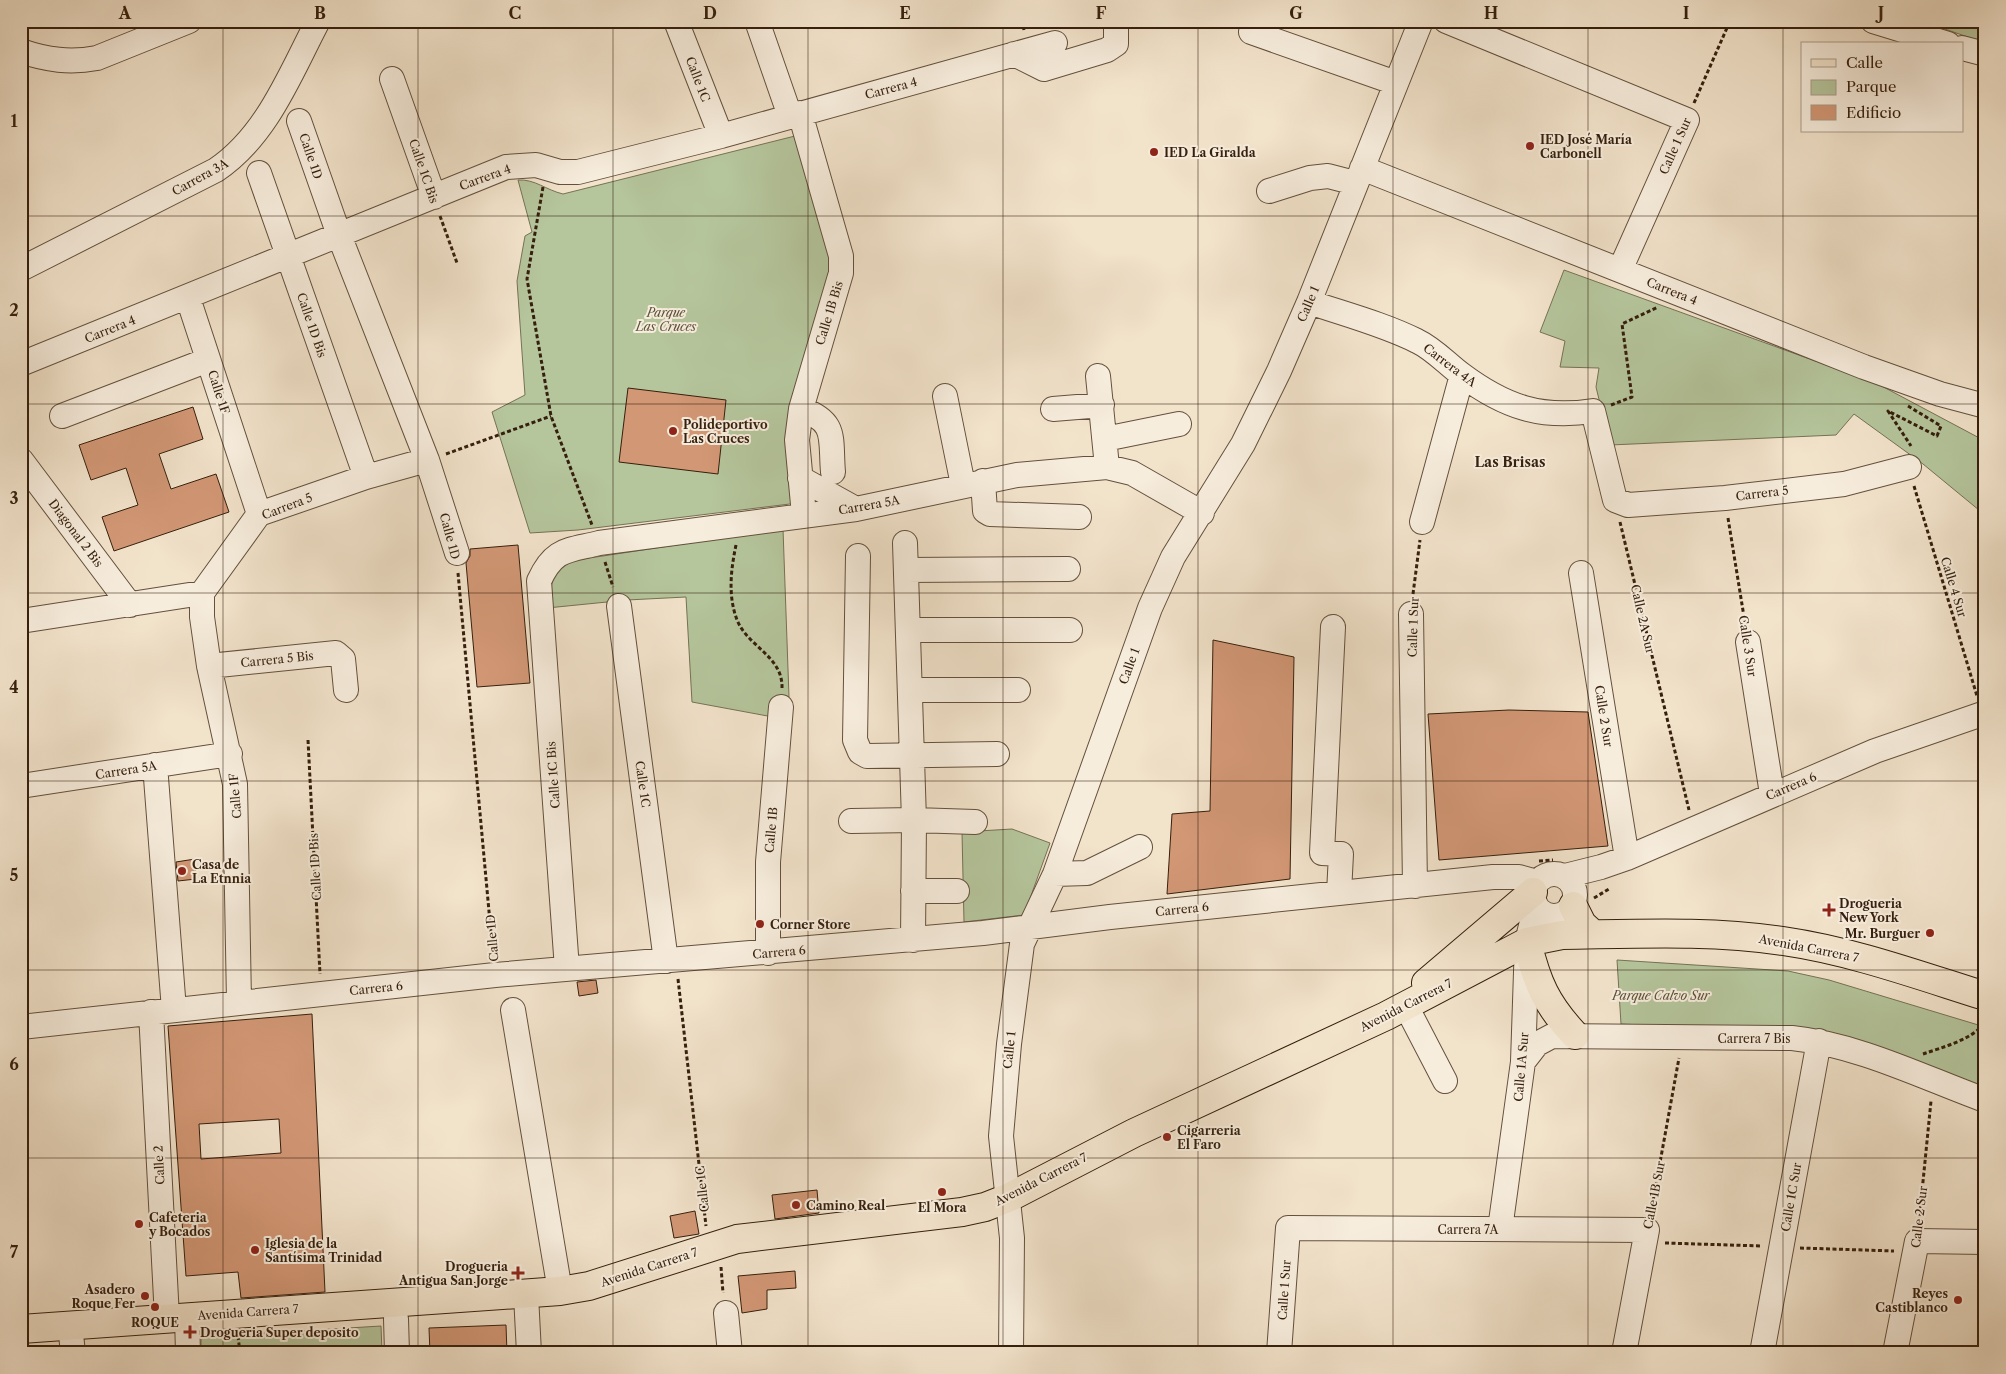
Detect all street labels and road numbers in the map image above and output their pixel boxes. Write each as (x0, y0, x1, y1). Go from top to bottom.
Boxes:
street label: Calle 1C (683, 54, 713, 104)
street label: Carrera 4 (863, 74, 919, 102)
street label: Calle 1 Sur (1656, 115, 1694, 177)
street label: Calle 1D (296, 131, 326, 181)
street label: Calle 1C Bis (406, 137, 442, 205)
street label: Carrera 3A (169, 155, 232, 199)
street label: Carrera 4 (457, 161, 513, 193)
street label: Carrera 4 (1644, 274, 1700, 308)
street label: Calle 1B Bis (812, 279, 846, 347)
street label: Calle 1 (1294, 284, 1322, 324)
street label: Calle 1D Bis (294, 290, 330, 360)
street label: Carrera 4 (82, 312, 138, 346)
street label: Carrera 4A (1421, 340, 1480, 390)
street label: Calle 1F (205, 368, 233, 416)
street label: Carrera 5 (1735, 482, 1789, 504)
street label: Carrera 5 (259, 489, 315, 523)
street label: Carrera 5A (837, 492, 902, 518)
street label: Diagonal 2 Bis (46, 496, 106, 570)
street label: Calle 1D (437, 511, 463, 561)
street label: Calle 4 Sur (1938, 555, 1970, 619)
street label: Calle 2A Sur (1628, 583, 1658, 655)
street label: Calle 1 Sur (1404, 596, 1422, 658)
street label: Calle 3 Sur (1736, 614, 1760, 678)
street label: Calle 1 (1116, 646, 1142, 686)
street label: Carrera 5 Bis (240, 648, 314, 670)
street label: Calle 2 Sur (1592, 684, 1616, 748)
street label: Calle 1C Bis (543, 741, 563, 809)
street label: Carrera 5A (94, 758, 159, 782)
street label: Calle 1C (632, 760, 654, 808)
street label: Carrera 6 (1763, 769, 1819, 803)
street label: Calle 1F (226, 772, 244, 819)
street label: Calle 1B (762, 806, 780, 854)
street label: Calle 1D Bis (306, 833, 324, 901)
street label: Carrera 6 (1155, 899, 1209, 919)
street label: Calle 1D (482, 913, 502, 962)
street label: Avenida Carrera 7 (1757, 931, 1860, 965)
street label: Carrera 6 (752, 942, 806, 962)
street label: Avenida Carrera 7 (1357, 975, 1455, 1035)
street label: Carrera 6 (349, 978, 403, 998)
street label: Calle 1 (1000, 1030, 1018, 1070)
street label: Carrera 7 Bis (1718, 1031, 1790, 1046)
street label: Calle 1A Sur (1510, 1032, 1532, 1102)
street label: Calle 2 (150, 1145, 168, 1185)
street label: Avenida Carrera 7 (992, 1149, 1090, 1209)
street label: Calle 1B Sur (1640, 1160, 1668, 1230)
street label: Calle 1C Sur (1778, 1161, 1804, 1233)
street label: Calle 1C (692, 1165, 712, 1213)
street label: Calle 2 Sur (1908, 1185, 1930, 1249)
street label: Carrera 7A (1437, 1222, 1500, 1237)
street label: Avenida Carrera 7 (597, 1244, 700, 1290)
street label: Calle 1 Sur (1274, 1259, 1294, 1321)
street label: Avenida Carrera 7 (196, 1301, 299, 1323)

